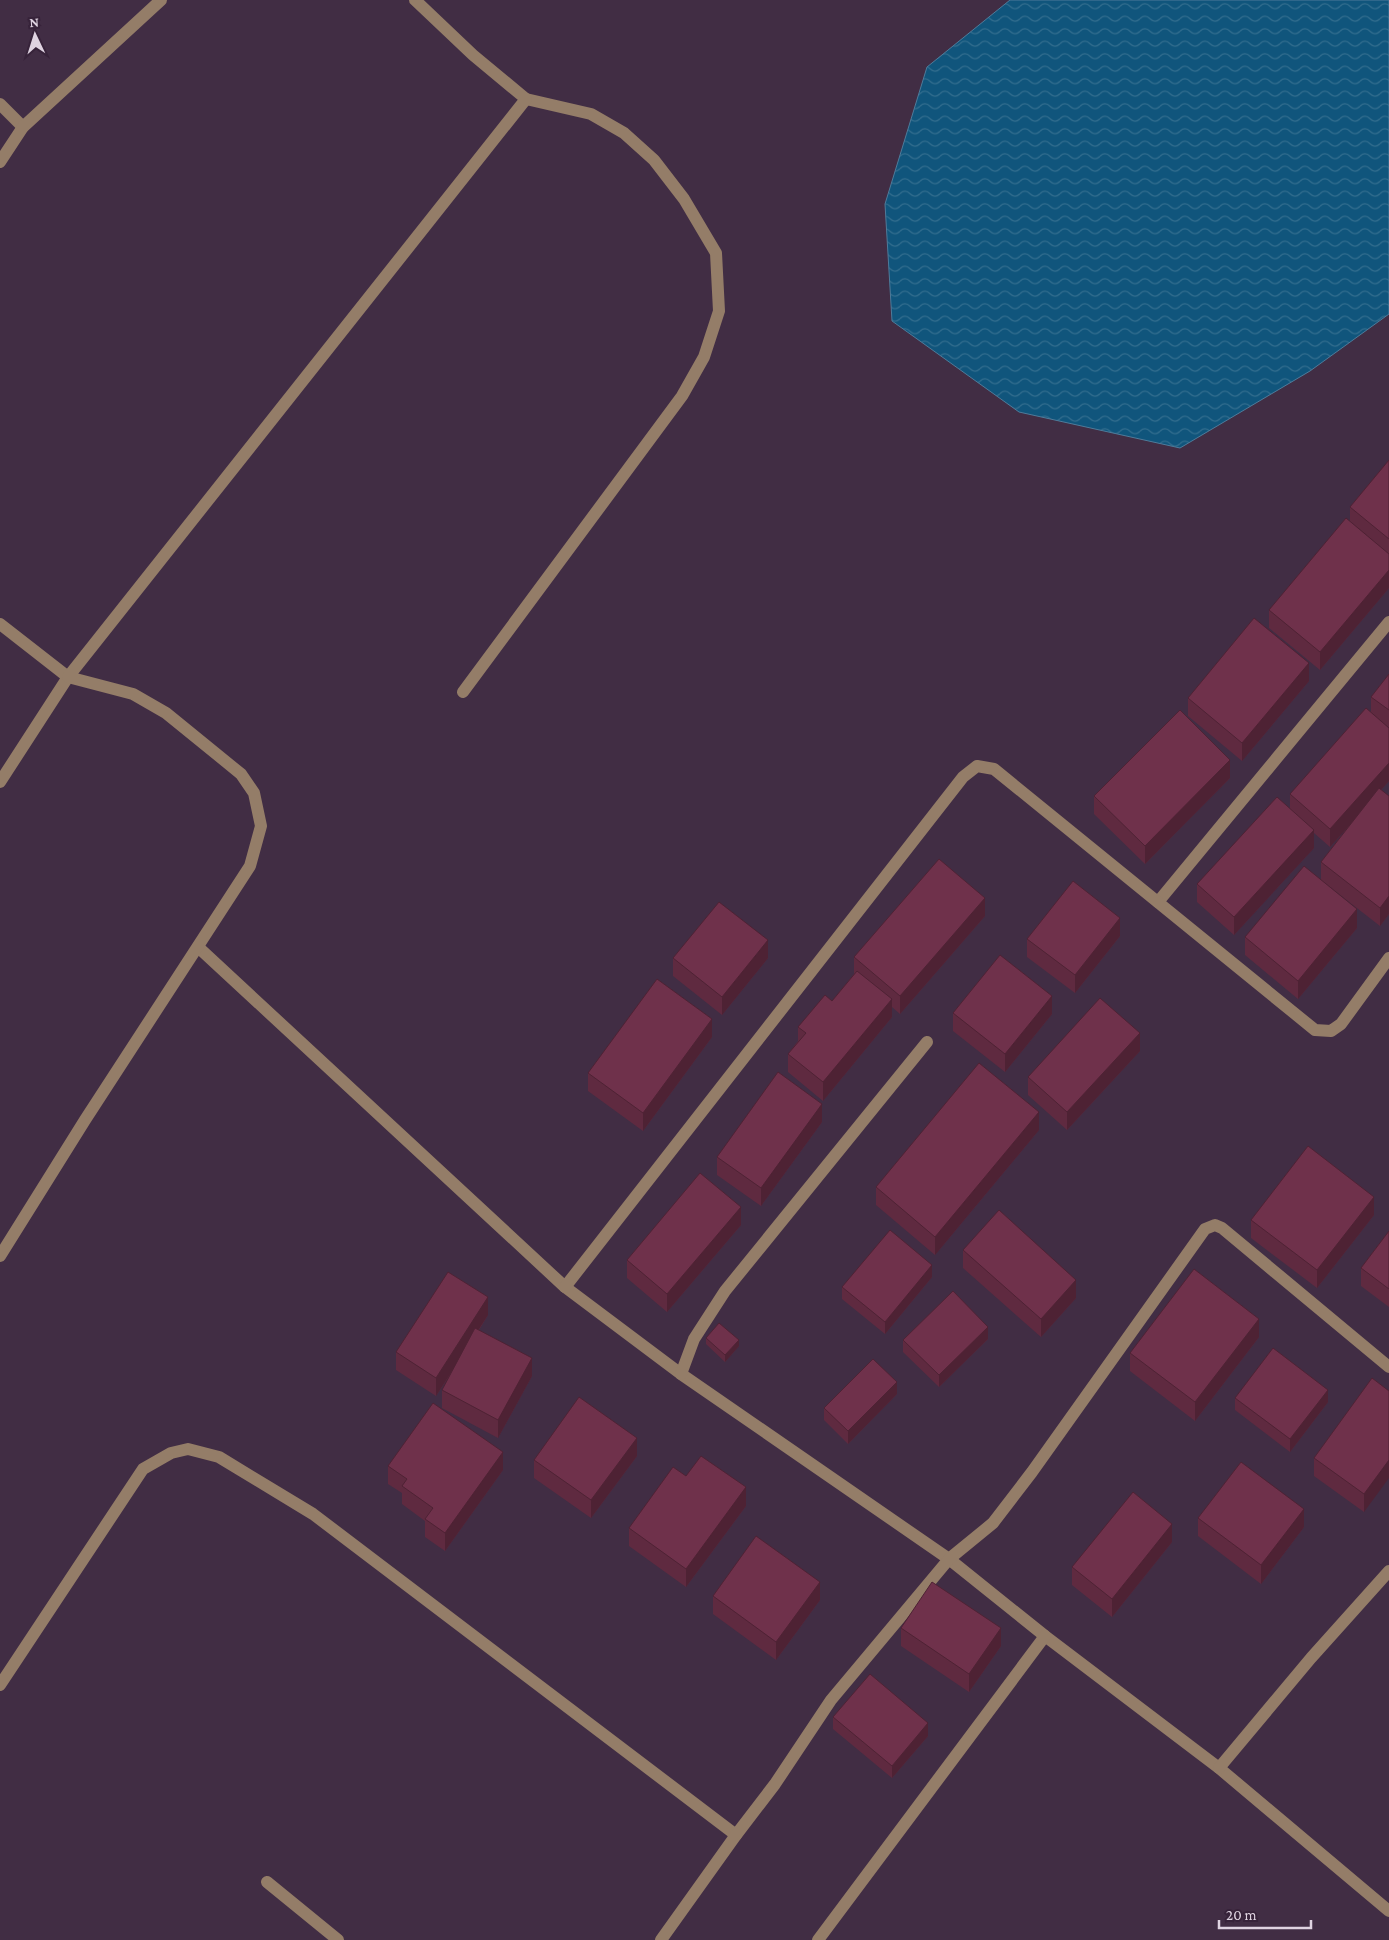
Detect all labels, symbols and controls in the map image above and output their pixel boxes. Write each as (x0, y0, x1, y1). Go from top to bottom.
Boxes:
north arrow (10, 10, 60, 60)
text: N (29, 14, 40, 30)
scale bar (1219, 1898, 1312, 1930)
text: 20 m (1226, 1907, 1257, 1923)

